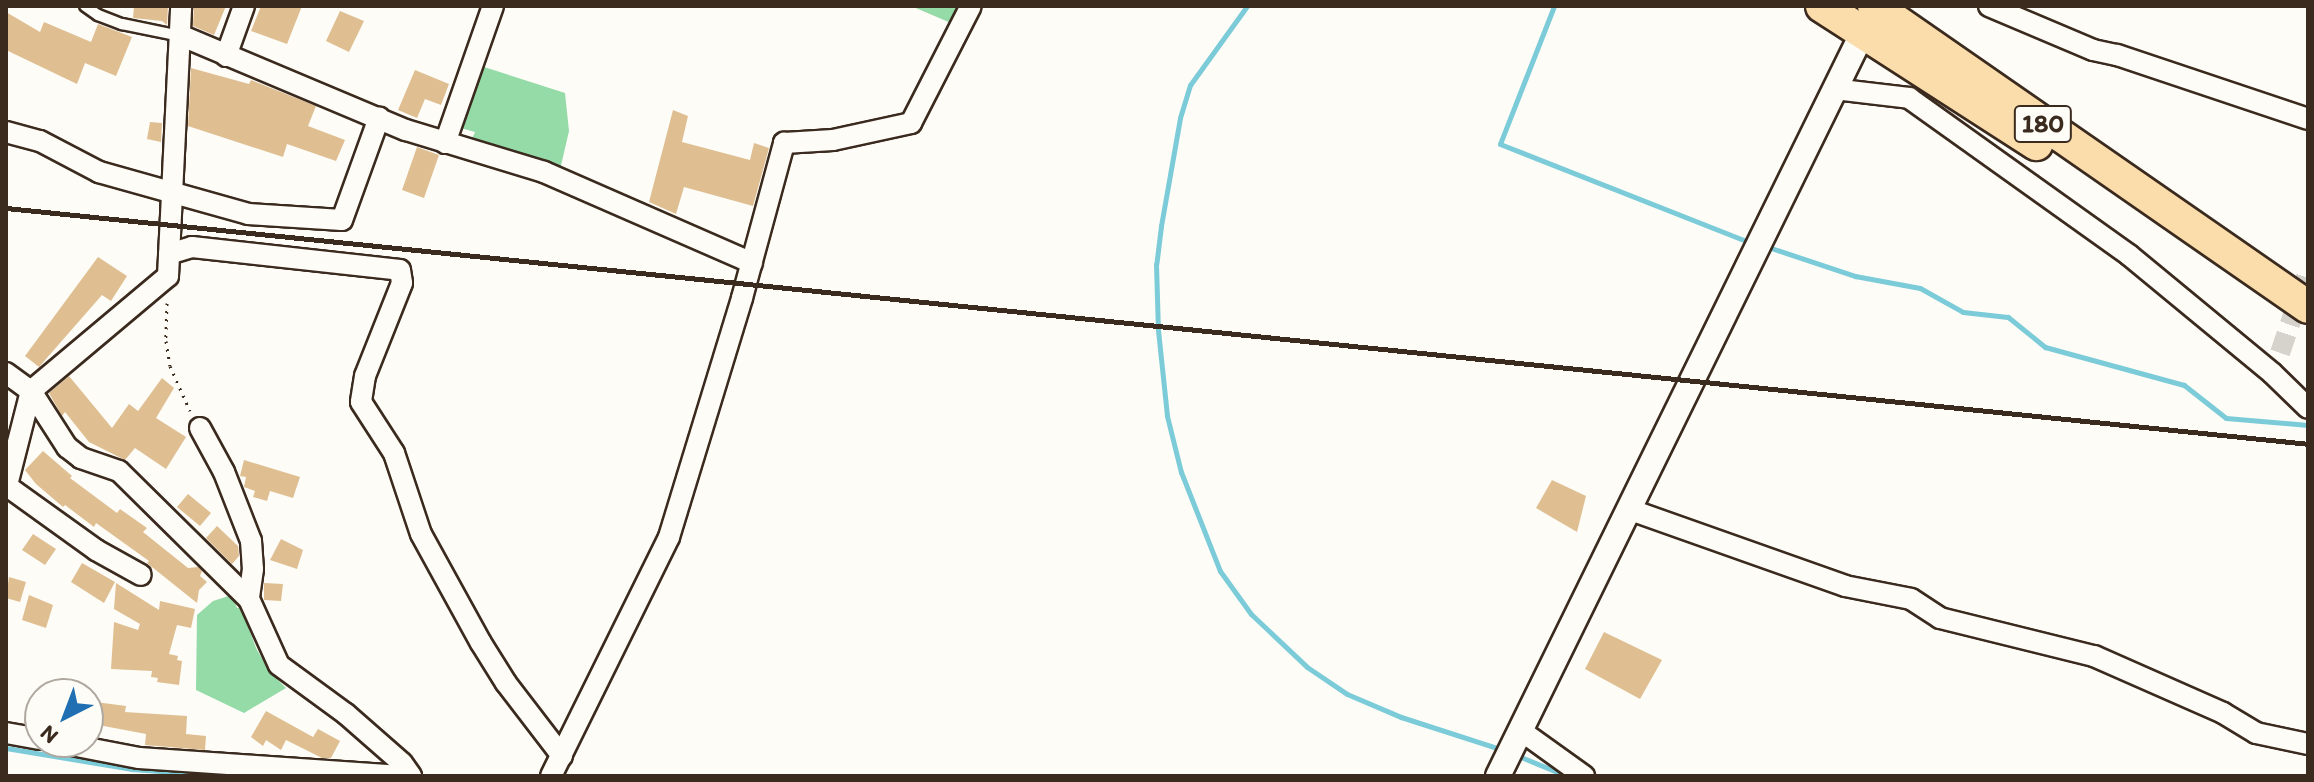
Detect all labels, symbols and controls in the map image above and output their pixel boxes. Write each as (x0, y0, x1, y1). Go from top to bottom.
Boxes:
road number: 180 (2013, 102, 2073, 146)
north arrow (24, 678, 104, 758)
text: N (34, 720, 64, 750)

